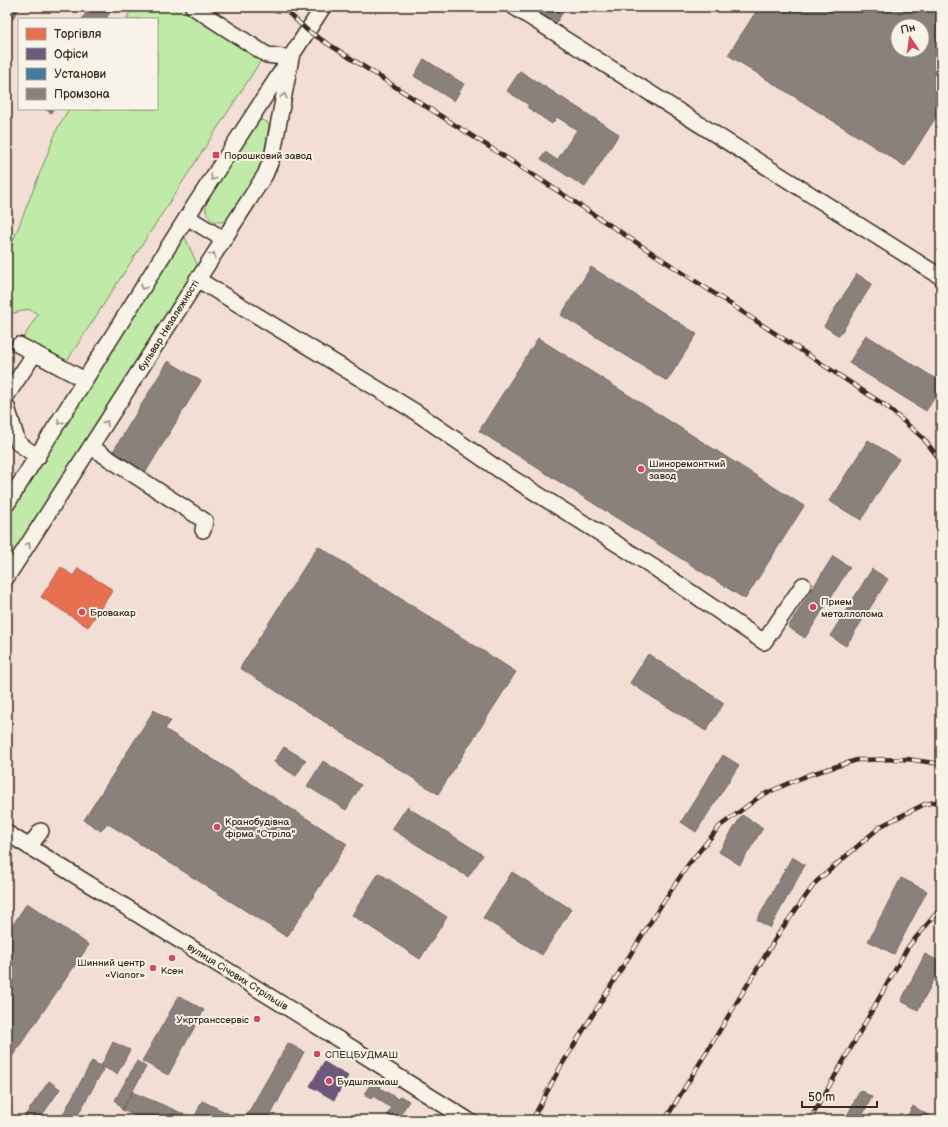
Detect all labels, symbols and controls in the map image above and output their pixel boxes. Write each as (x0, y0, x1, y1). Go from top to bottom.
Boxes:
legend (18, 18, 158, 110)
north arrow (890, 18, 930, 58)
text: Пн (899, 21, 916, 37)
text: Торгівля (54, 27, 102, 42)
text: Офіси (54, 47, 88, 62)
text: Установи (54, 67, 106, 82)
text: Промзона (54, 87, 110, 102)
one-way arrow (279, 93, 287, 99)
marker: Порошковий завод (211, 150, 221, 160)
place label: Порошковий завод (224, 150, 312, 162)
one-way arrow (210, 173, 217, 180)
one-way arrow (208, 252, 215, 259)
street label: бульвар Незалежності (136, 278, 202, 373)
one-way arrow (140, 283, 148, 290)
one-way arrow (57, 417, 64, 424)
one-way arrow (101, 420, 108, 427)
place label: Шиноремонтний завод (649, 458, 726, 482)
marker: Шиноремонтний завод (636, 464, 646, 474)
one-way arrow (23, 542, 31, 549)
place label: Прием металлолома (821, 596, 883, 620)
marker: Прием металлолома (808, 602, 818, 612)
marker: Бровакар (77, 607, 87, 617)
place label: Бровакар (90, 607, 136, 619)
place label: Кранобудівна фірма "Стріла" (225, 816, 296, 840)
marker: Кранобудівна фірма "Стріла" (212, 822, 222, 832)
street label: вулиця Січових Стрільців (185, 941, 291, 1013)
marker: Ксен (167, 953, 177, 963)
place label: Шинний центр «Vianor» (77, 957, 145, 981)
marker: Шинний центр «Vianor» (148, 963, 158, 973)
place label: Ксен (161, 965, 183, 977)
place label: Укртранссервіс (176, 1014, 249, 1026)
marker: Укртранссервіс (252, 1014, 262, 1024)
marker: СПЕЦБУДМАШ (312, 1049, 322, 1059)
place label: СПЕЦБУДМАШ (325, 1049, 398, 1061)
marker: Будшляхмаш (324, 1076, 334, 1086)
place label: Будшляхмаш (337, 1076, 399, 1088)
scale bar (802, 1083, 877, 1109)
text: 50 m (808, 1090, 835, 1105)

